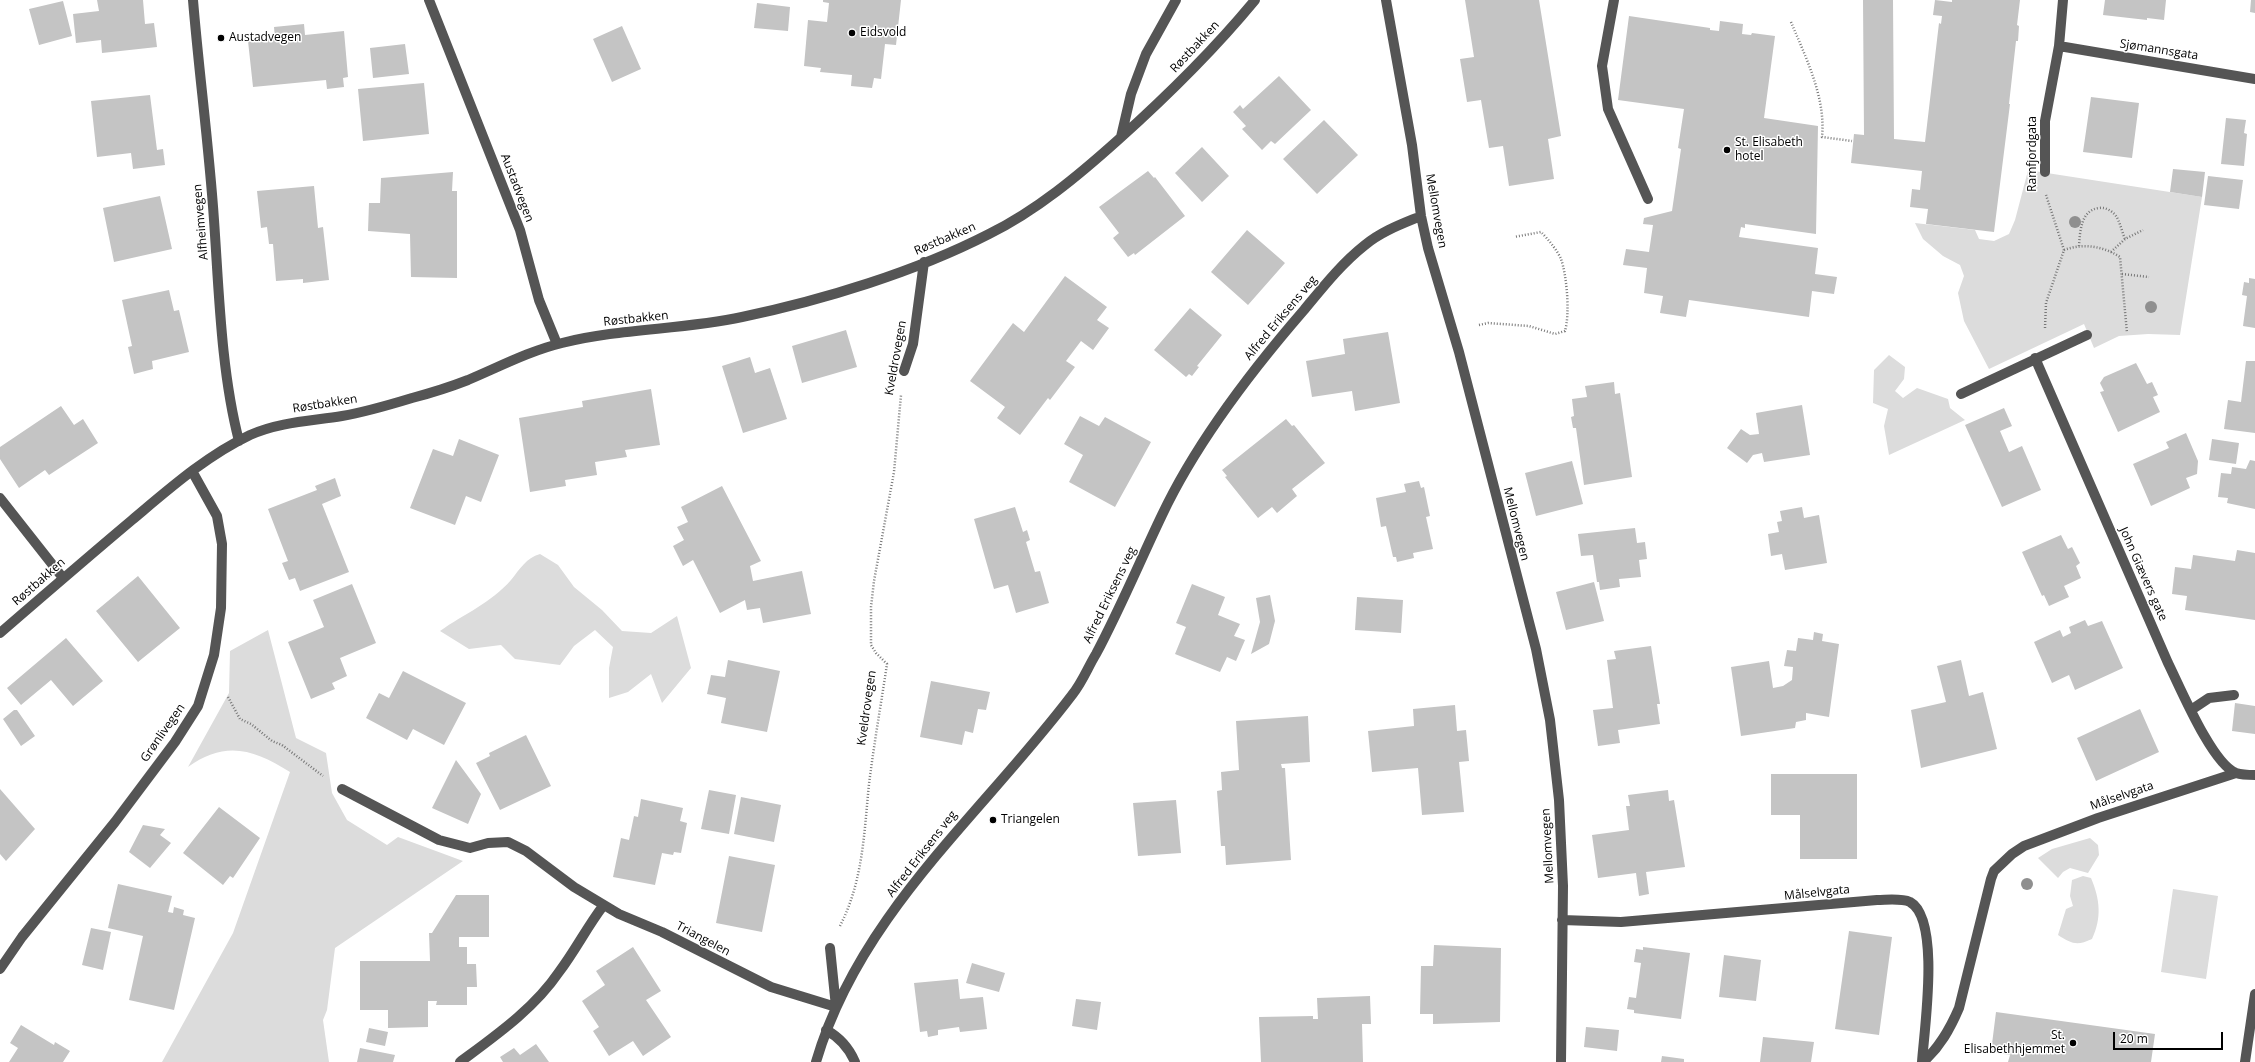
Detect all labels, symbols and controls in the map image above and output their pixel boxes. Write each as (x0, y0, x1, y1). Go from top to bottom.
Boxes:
street label: Røstbakken (1167, 18, 1223, 76)
place label: Eidsvold (860, 26, 906, 40)
marker: Eidsvold (847, 28, 857, 38)
place label: Austadvegen (229, 31, 301, 45)
marker: Austadvegen (216, 33, 226, 43)
street label: Sjømannsgata (2119, 37, 2199, 63)
street label: Ramfjordgata (2026, 116, 2040, 192)
place label: St. Elisabeth hotel (1735, 136, 1803, 164)
marker: St. Elisabeth hotel (1722, 145, 1732, 155)
street label: Austadvegen (497, 152, 537, 224)
street label: Mellomvegen (1422, 173, 1450, 249)
street label: Alfheimvegen (191, 183, 211, 261)
street label: Røstbakken (912, 220, 978, 258)
street label: Alfred Eriksens veg (1242, 273, 1320, 363)
street label: Røstbakken (603, 308, 669, 330)
street label: Kveldrovegen (882, 319, 910, 397)
street label: Røstbakken (292, 392, 358, 416)
street label: Mellomvegen (1500, 486, 1532, 562)
street label: John Giævers gate (2116, 525, 2170, 623)
street label: Alfred Eriksens veg (1080, 544, 1140, 646)
street label: Røstbakken (10, 555, 68, 609)
street label: Kveldrovegen (855, 669, 879, 747)
street label: Grønlivegen (138, 701, 188, 765)
street label: Målselvgata (2088, 778, 2156, 814)
street label: Alfred Eriksens veg (884, 808, 960, 900)
street label: Mellomvegen (1539, 808, 1557, 884)
place label: Triangelen (1001, 813, 1060, 827)
marker: Triangelen (988, 815, 998, 825)
street label: Målselvgata (1783, 882, 1851, 904)
street label: Triangelen (674, 919, 732, 959)
scale bar (2115, 1024, 2225, 1050)
place label: St. Elisabethhjemmet (1964, 1029, 2065, 1057)
text: 20 m (2120, 1030, 2148, 1047)
marker: St. Elisabethhjemmet (2068, 1038, 2078, 1048)

